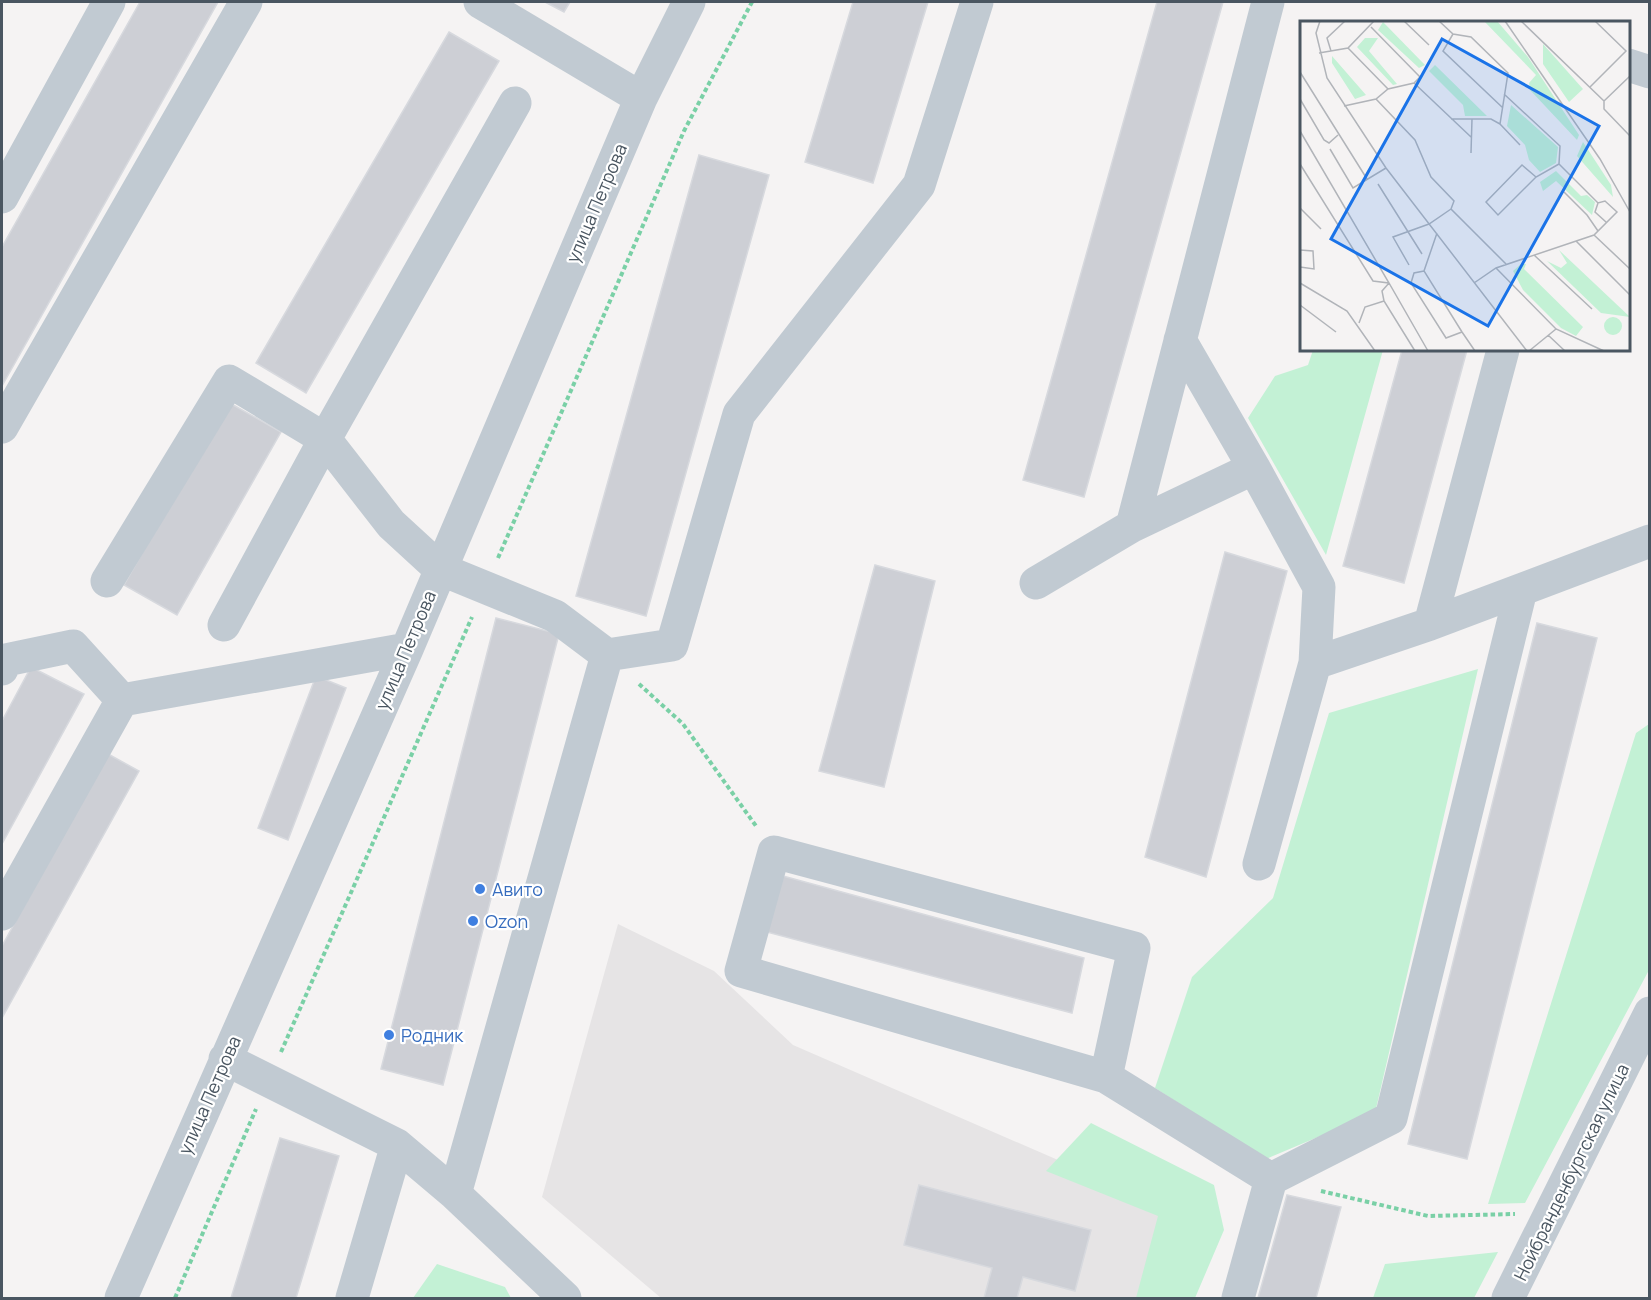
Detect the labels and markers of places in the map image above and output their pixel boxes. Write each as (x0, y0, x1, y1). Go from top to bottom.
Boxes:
place label: Авито (492, 877, 543, 901)
marker: Авито (473, 882, 487, 896)
place label: Ozon (485, 909, 528, 933)
marker: Ozon (466, 914, 480, 928)
place label: Родник (401, 1023, 464, 1047)
marker: Родник (382, 1028, 396, 1042)

